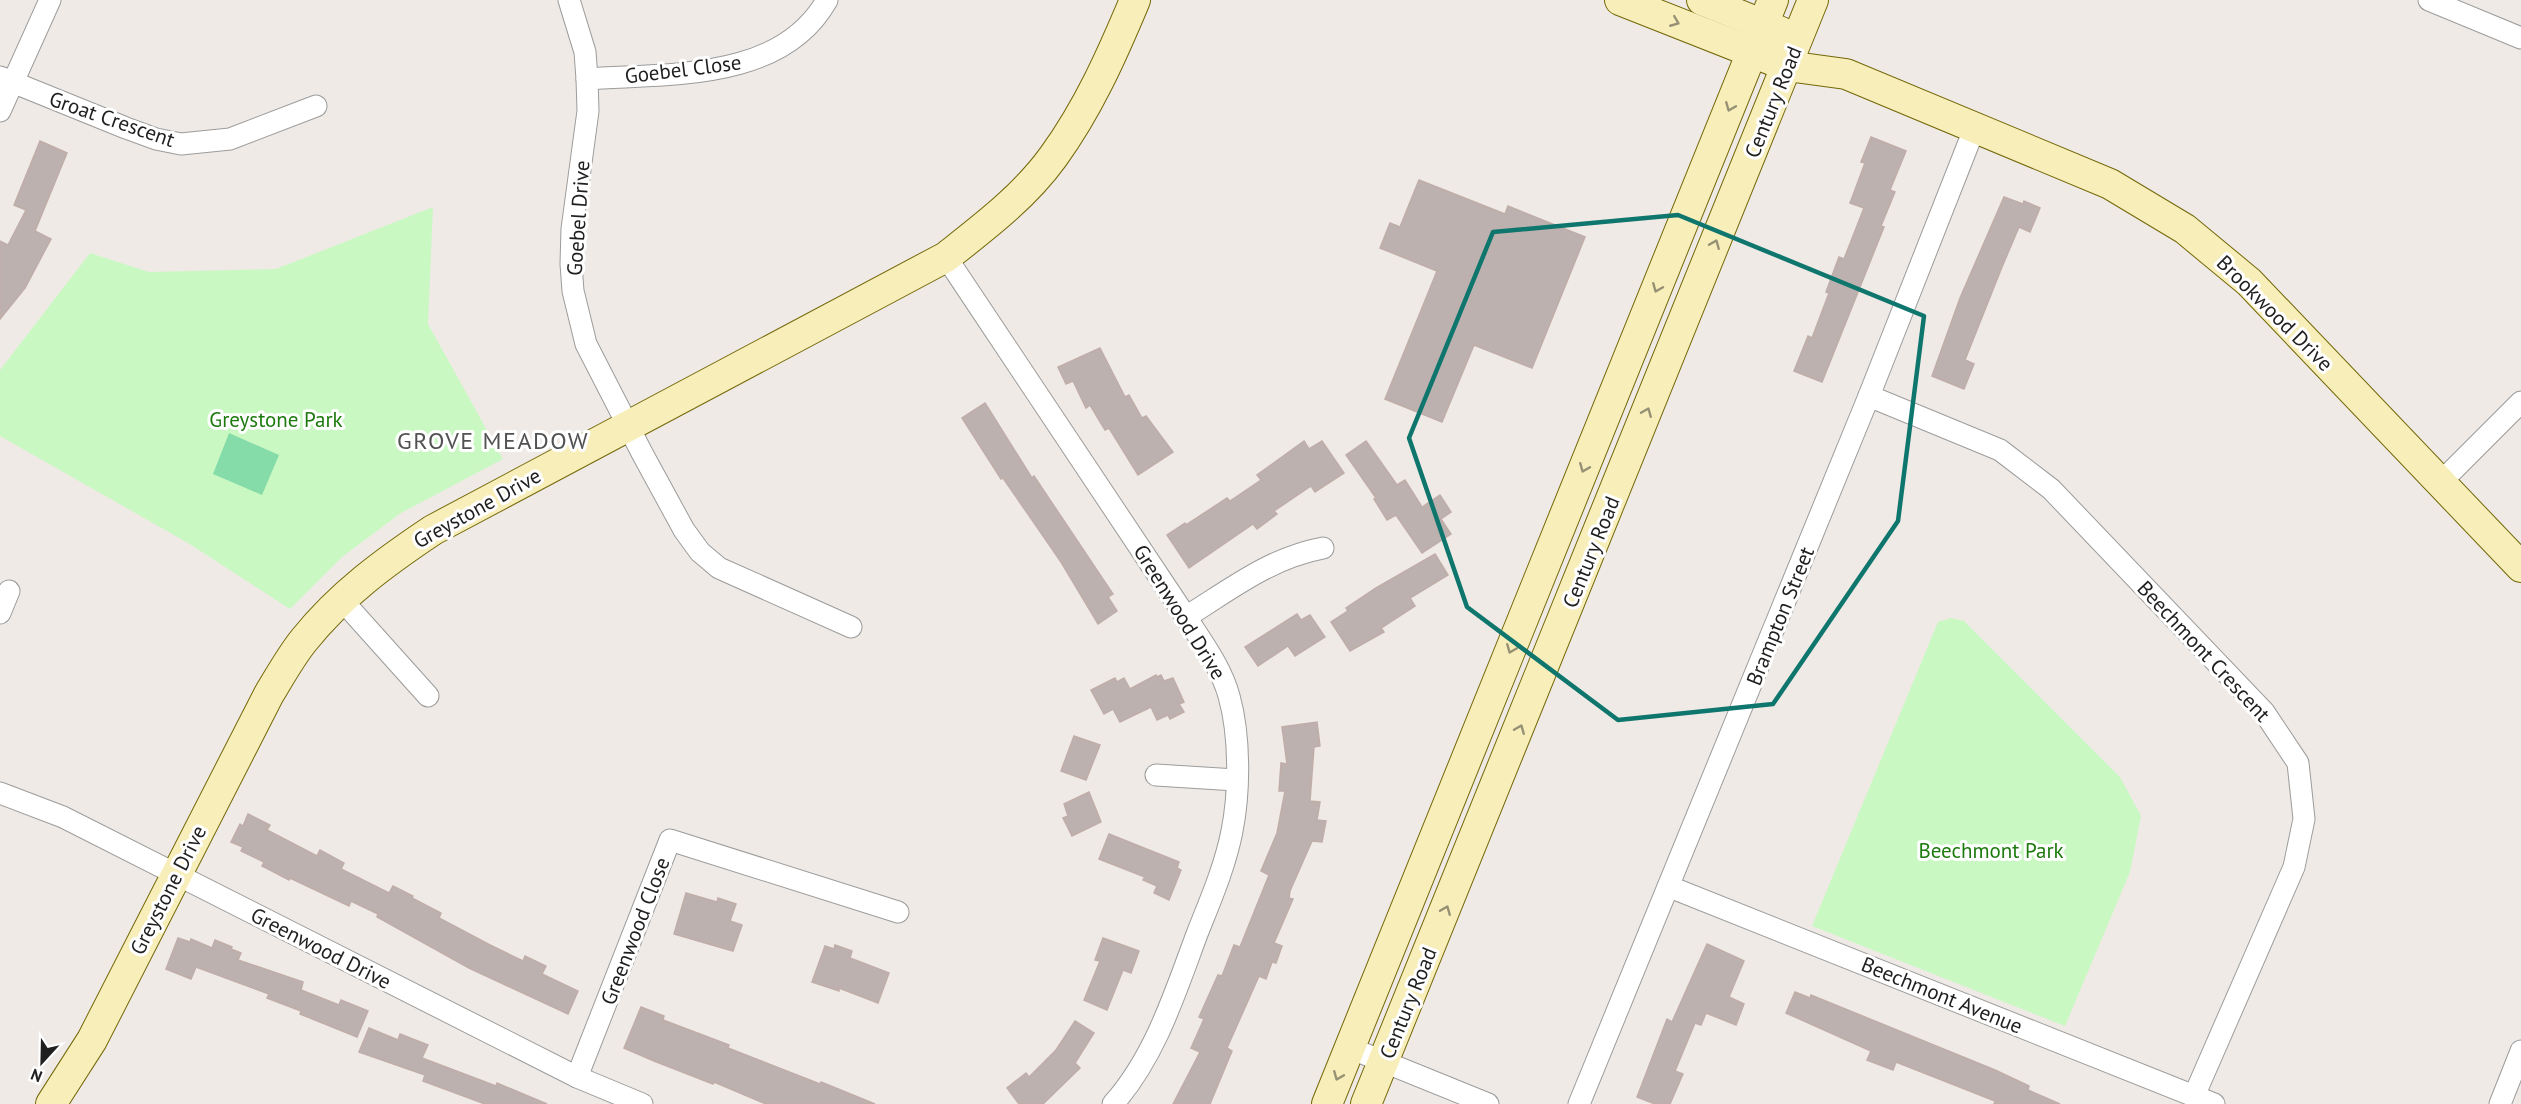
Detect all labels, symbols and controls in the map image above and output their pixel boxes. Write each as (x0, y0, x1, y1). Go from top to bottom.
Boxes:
one-way arrow (1669, 14, 1680, 27)
street label: Century Road (1738, 42, 1808, 162)
street label: Goebel Close (623, 48, 743, 90)
street label: Groat Crescent (46, 85, 178, 153)
one-way arrow (1725, 100, 1737, 111)
street label: Goebel Drive (561, 159, 595, 277)
one-way arrow (1708, 239, 1720, 250)
street label: Brookwood Drive (2211, 249, 2339, 377)
one-way arrow (1652, 281, 1664, 292)
park label: Greystone Park (209, 406, 343, 433)
one-way arrow (1640, 407, 1652, 418)
district label: GROVE MEADOW (397, 425, 589, 456)
street label: Greystone Drive (408, 462, 546, 554)
one-way arrow (1579, 462, 1591, 473)
street label: Century Road (1556, 492, 1626, 612)
street label: Greenwood Drive (1128, 539, 1232, 685)
street label: Brampton Street (1740, 543, 1820, 689)
street label: Beechmont Crescent (2132, 575, 2276, 727)
one-way arrow (1506, 643, 1518, 654)
one-way arrow (1512, 724, 1525, 735)
street label: Greystone Drive (124, 821, 212, 959)
park label: Beechmont Park (1918, 837, 2064, 864)
street label: Greenwood Close (594, 853, 676, 1009)
street label: Greenwood Drive (246, 901, 396, 995)
one-way arrow (1439, 905, 1451, 916)
street label: Century Road (1373, 943, 1443, 1063)
street label: Beechmont Avenue (1857, 950, 2027, 1040)
north arrow (12, 1032, 72, 1092)
text: N (28, 1065, 45, 1087)
one-way arrow (1333, 1070, 1345, 1081)

